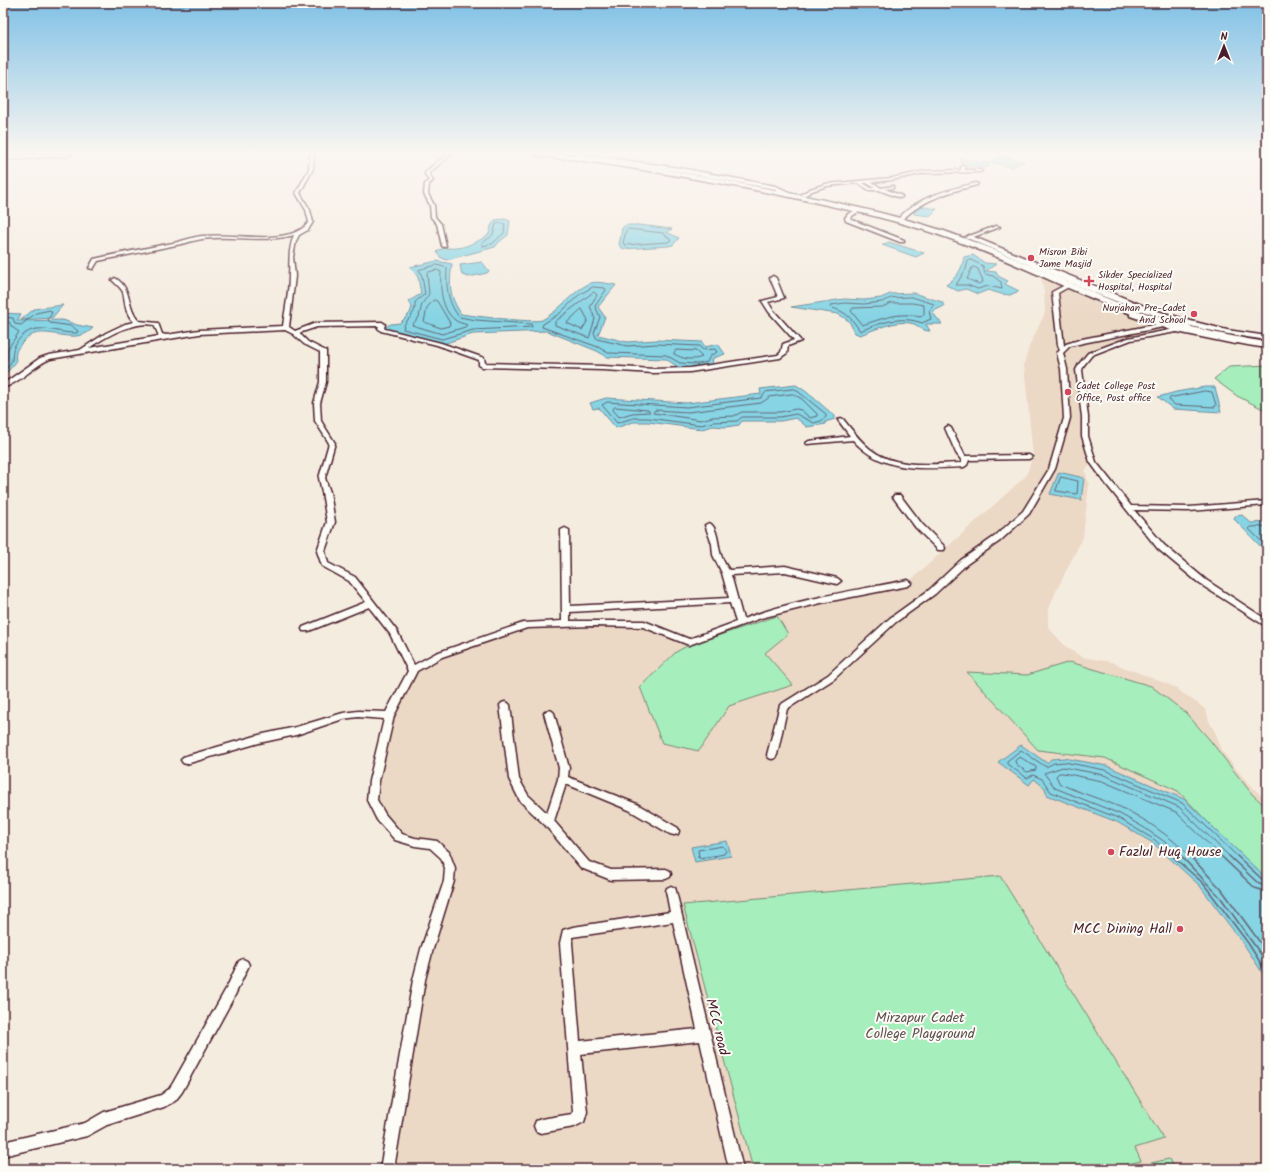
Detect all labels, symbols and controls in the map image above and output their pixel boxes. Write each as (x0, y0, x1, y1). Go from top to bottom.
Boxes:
north arrow (1204, 26, 1244, 66)
text: N (1221, 28, 1228, 46)
place label: Misron Bibi Jame Masjid (1039, 244, 1093, 272)
marker: Misron Bibi Jame Masjid (1026, 253, 1036, 263)
place label: Sikder Specialized Hospital, Hospital (1098, 267, 1173, 295)
marker: Sikder Specialized Hospital, Hospital (1083, 275, 1095, 287)
place label: Nurjahan Pre-Cadet And School (1103, 300, 1187, 328)
marker: Nurjahan Pre-Cadet And School (1189, 309, 1199, 319)
place label: Cadet College Post Office, Post office (1076, 378, 1155, 406)
marker: Cadet College Post Office, Post office (1063, 387, 1073, 397)
place label: Fazlul Huq House (1119, 841, 1222, 863)
marker: Fazlul Huq House (1106, 847, 1116, 857)
place label: MCC Dining Hall (1073, 918, 1173, 940)
marker: MCC Dining Hall (1175, 924, 1185, 934)
street label: MCC road (699, 996, 735, 1059)
park label: Mirzapur Cadet College Playground (865, 1007, 976, 1045)

